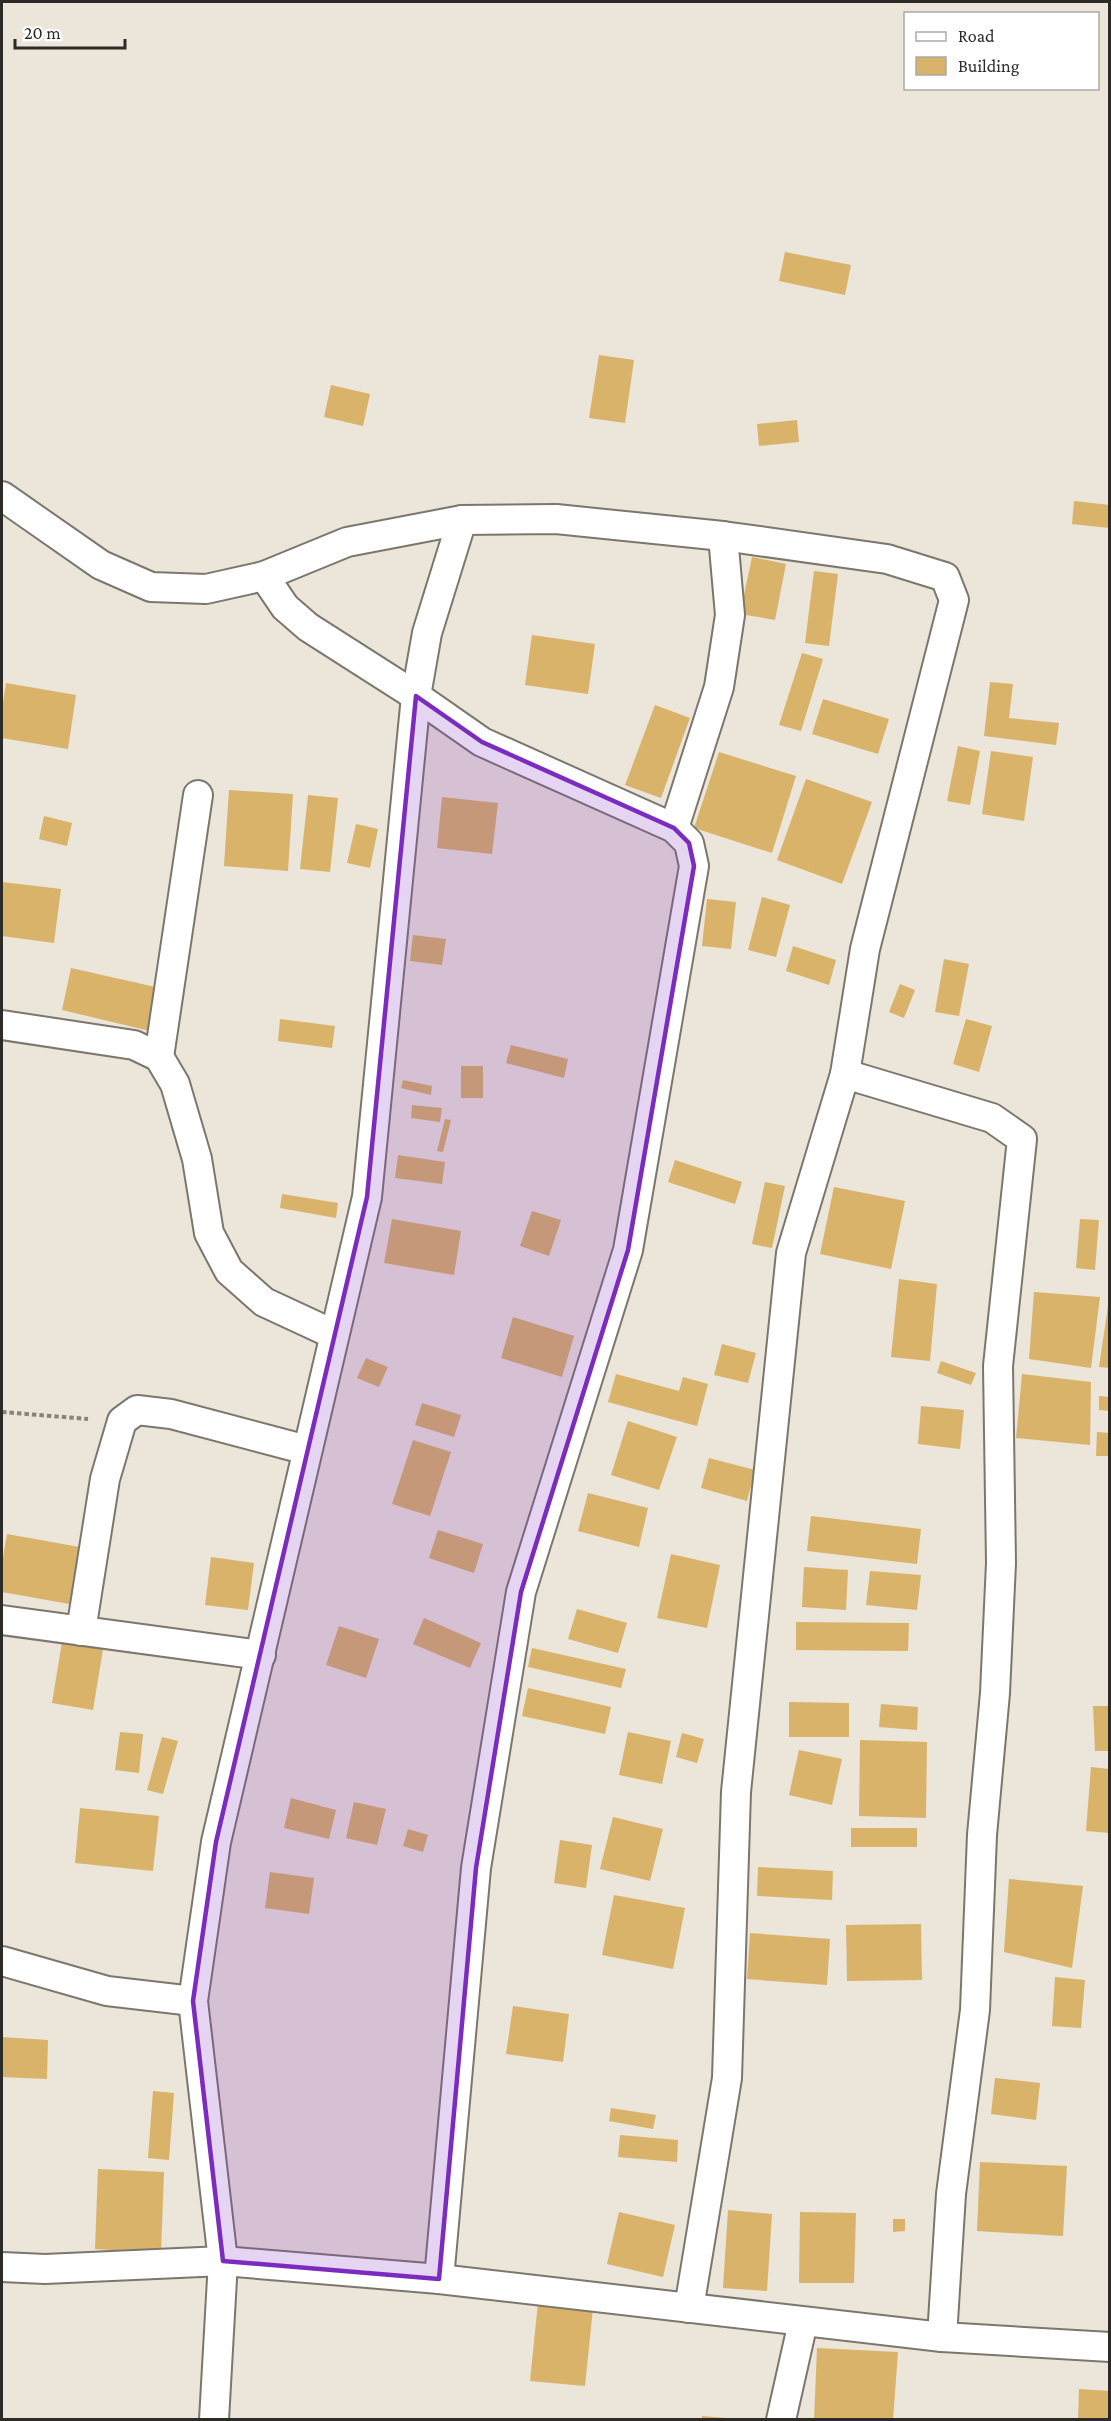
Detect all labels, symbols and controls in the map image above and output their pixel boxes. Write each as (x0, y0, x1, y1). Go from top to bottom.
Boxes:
scale bar (15, 12, 124, 50)
legend (904, 12, 1099, 90)
text: 20 m (24, 23, 61, 43)
text: Road (958, 26, 995, 46)
text: Building (958, 56, 1020, 76)

